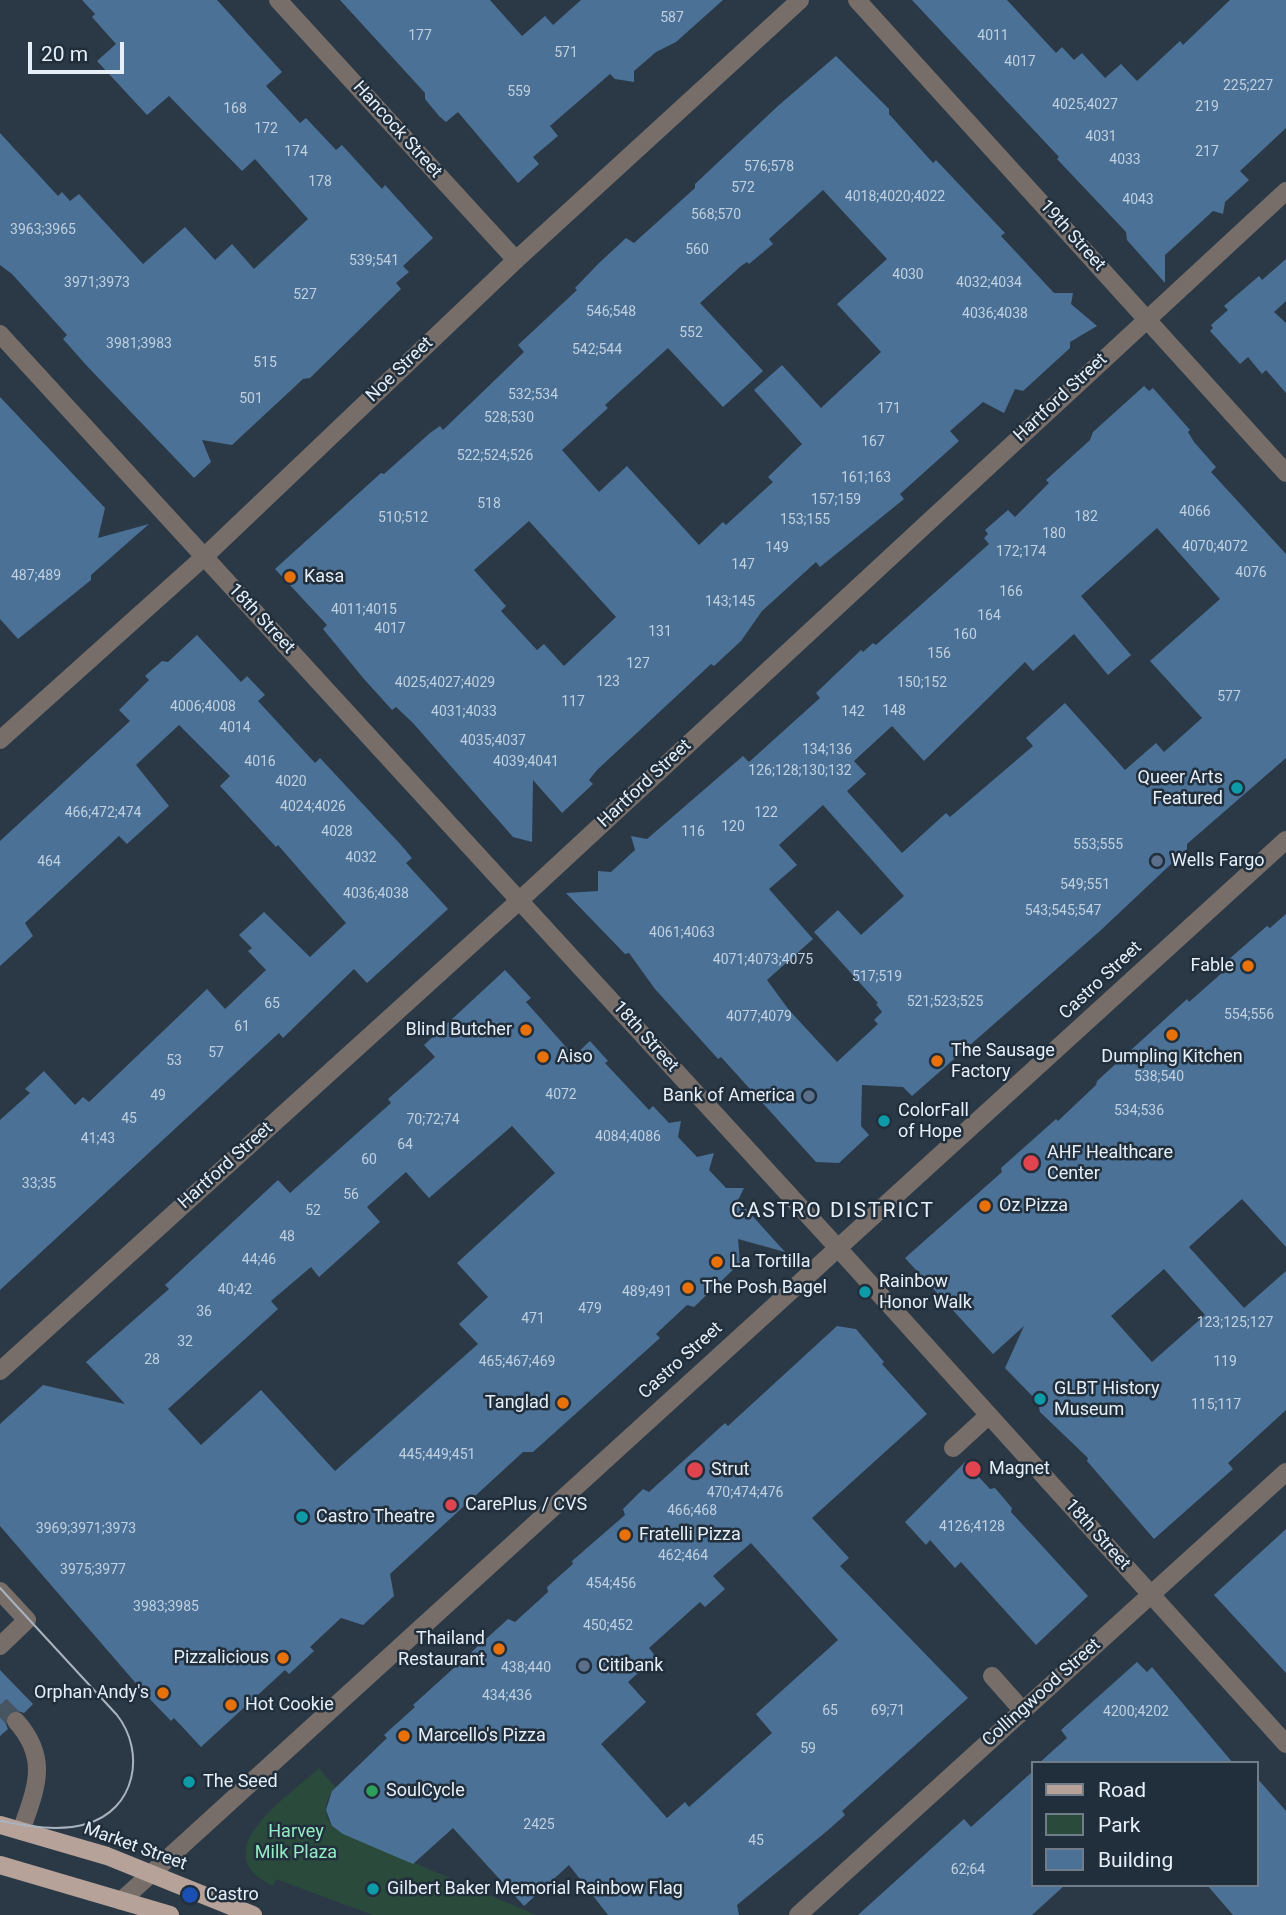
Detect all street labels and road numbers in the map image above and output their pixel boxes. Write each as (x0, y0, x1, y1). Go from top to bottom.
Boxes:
street label: Hancock Street (348, 77, 446, 183)
street label: 19th Street (1035, 196, 1109, 276)
street label: Noe Street (362, 333, 438, 407)
street label: Hartford Street (1010, 349, 1112, 447)
street label: 18th Street (223, 579, 299, 659)
street label: Hartford Street (594, 735, 696, 833)
street label: Castro Street (1055, 937, 1147, 1025)
street label: 18th Street (608, 997, 682, 1077)
street label: Hartford Street (174, 1118, 278, 1214)
street label: Castro Street (635, 1318, 727, 1404)
street label: 18th Street (1060, 1495, 1134, 1575)
street label: Collingwood Street (979, 1634, 1105, 1752)
street label: Market Street (81, 1818, 189, 1876)

